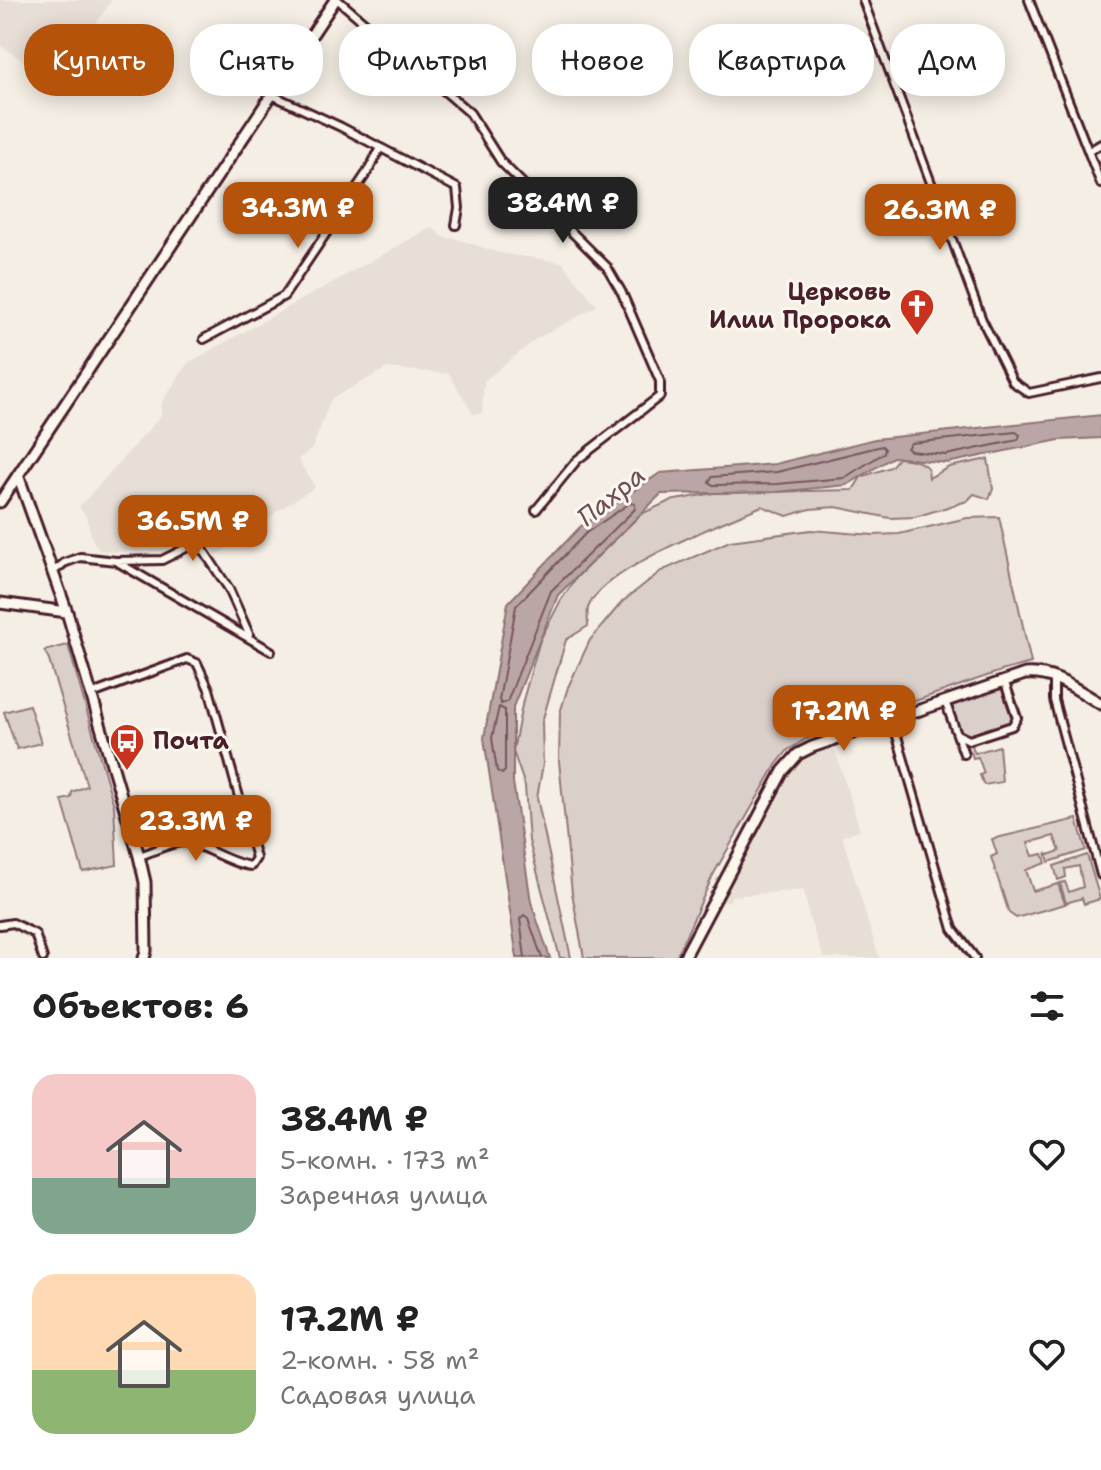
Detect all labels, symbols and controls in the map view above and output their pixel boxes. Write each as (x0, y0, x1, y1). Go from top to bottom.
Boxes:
chip: Купить (24, 24, 174, 96)
chip: Снять (190, 24, 323, 96)
chip: Фильтры (339, 24, 516, 96)
chip: Новое (532, 24, 673, 96)
chip: Квартира (689, 24, 874, 96)
chip: Дом (890, 24, 1005, 96)
pin: 38.4M ₽ (489, 177, 637, 245)
pin: 34.3M ₽ (224, 182, 372, 250)
pin: 26.3M ₽ (866, 184, 1014, 252)
text: 38.4M ₽ (506, 185, 620, 220)
text: 34.3M ₽ (241, 190, 355, 225)
text: 26.3M ₽ (883, 192, 997, 227)
place label: Церковь Илии Пророка (709, 276, 892, 336)
church icon: Церковь Илии Пророка (898, 287, 936, 337)
water label: Пахра (569, 457, 652, 534)
pin: 36.5M ₽ (119, 495, 267, 563)
text: 36.5M ₽ (136, 503, 250, 538)
pin: 17.2M ₽ (770, 685, 918, 753)
text: 17.2M ₽ (791, 693, 897, 728)
bus stop icon: Почта (108, 722, 146, 772)
place label: Почта (153, 725, 230, 757)
pin: 23.3M ₽ (122, 795, 270, 863)
text: 23.3M ₽ (139, 803, 253, 838)
text: Объектов: 6 (32, 983, 249, 1029)
icon: filters (1025, 984, 1069, 1028)
text: 38.4M ₽ (280, 1096, 428, 1142)
icon: home (96, 1106, 192, 1202)
icon: heart (1025, 1132, 1069, 1176)
text: 5-комн. · 173 m² (280, 1142, 490, 1177)
text: Заречная улица (280, 1177, 487, 1212)
text: 17.2M ₽ (280, 1296, 419, 1342)
icon: home (96, 1306, 192, 1402)
icon: heart (1025, 1332, 1069, 1376)
text: 2-комн. · 58 m² (280, 1342, 480, 1377)
text: Садовая улица (280, 1377, 475, 1412)

